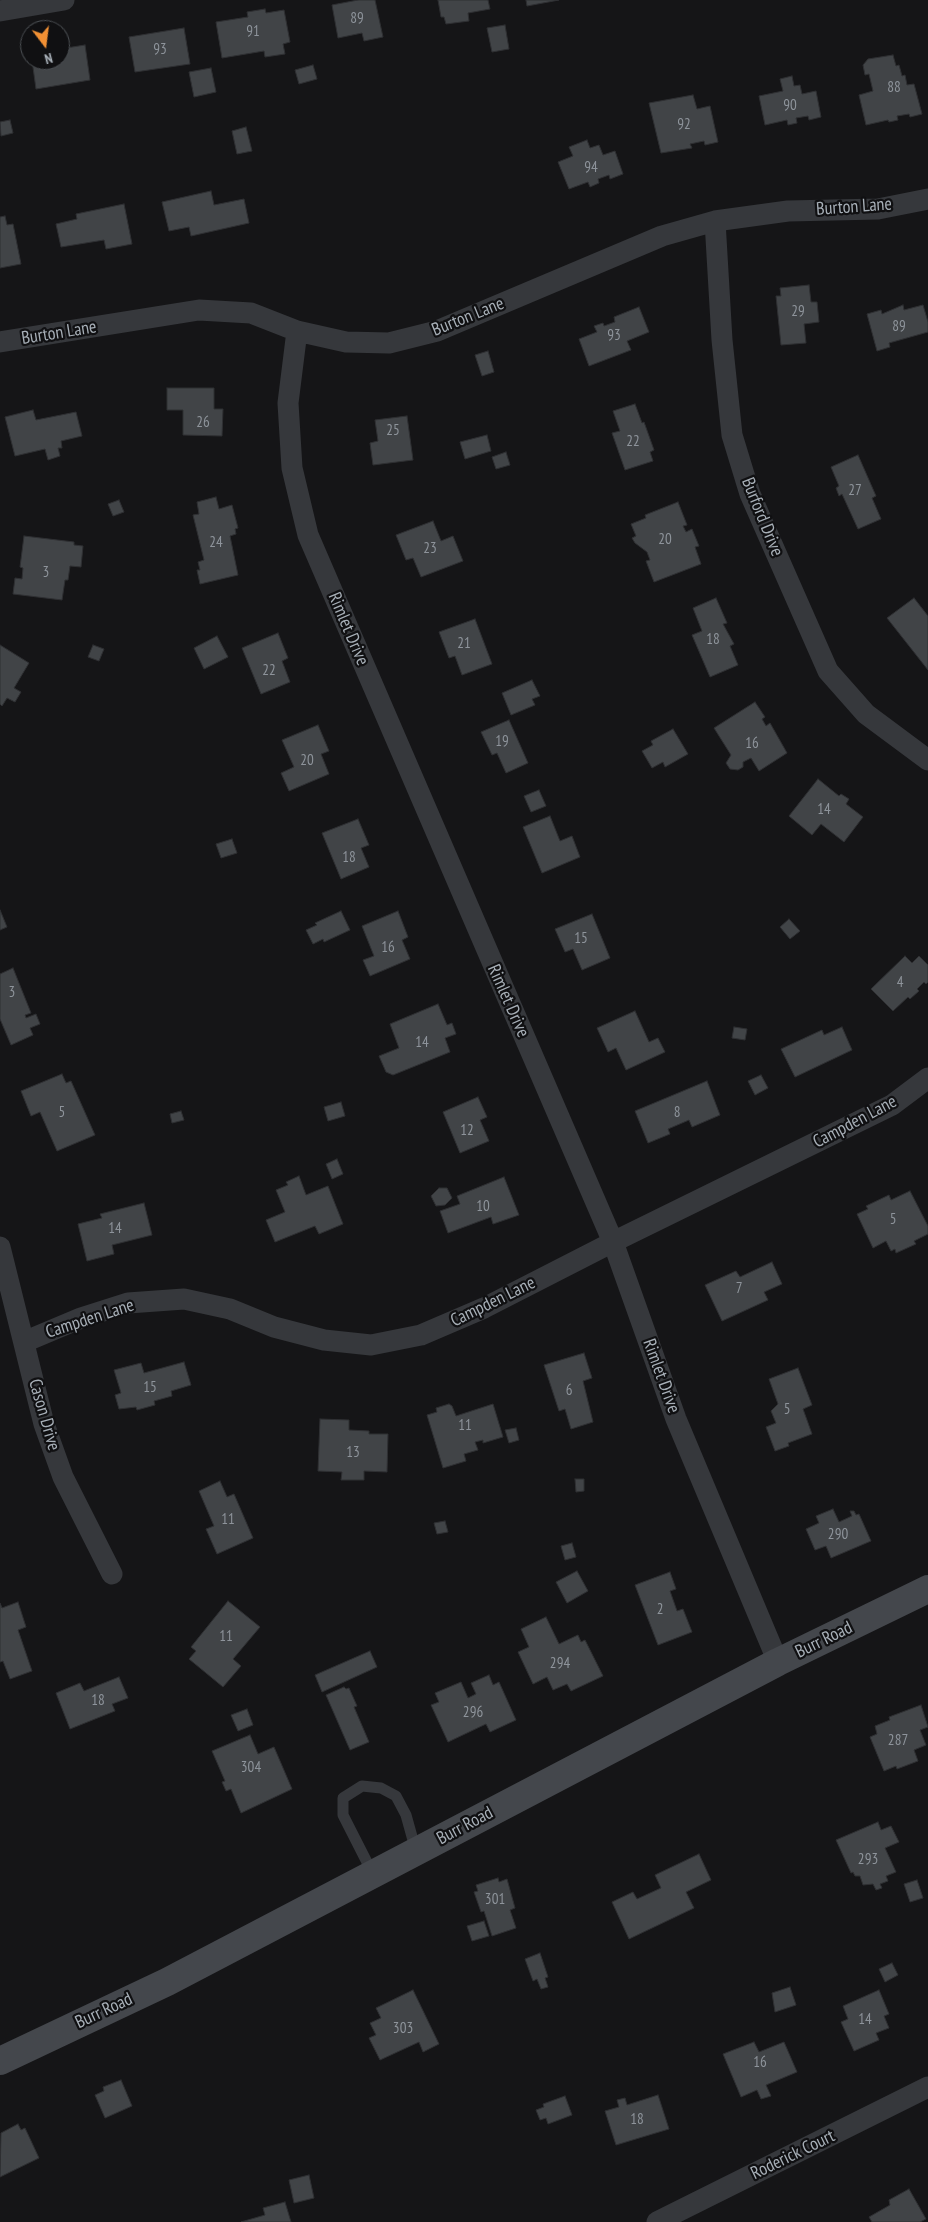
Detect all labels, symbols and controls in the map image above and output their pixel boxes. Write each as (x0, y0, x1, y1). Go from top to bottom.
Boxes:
house number: 89 (350, 10, 364, 28)
north arrow (20, 20, 70, 70)
house number: 91 (246, 23, 260, 41)
house number: 93 (153, 41, 167, 59)
text: N (43, 49, 55, 68)
house number: 88 (887, 79, 901, 97)
house number: 90 (783, 97, 797, 115)
house number: 92 (677, 116, 691, 134)
house number: 94 (584, 159, 598, 177)
street label: Burton Lane (815, 194, 893, 220)
street label: Burton Lane (429, 293, 507, 341)
house number: 29 (791, 303, 805, 321)
street label: Burton Lane (20, 316, 98, 350)
house number: 89 (892, 318, 906, 336)
house number: 93 (607, 327, 621, 345)
house number: 26 (196, 414, 210, 432)
house number: 25 (386, 422, 400, 440)
house number: 22 (626, 433, 640, 451)
street label: Burford Drive (736, 475, 788, 559)
house number: 27 (848, 482, 862, 500)
house number: 20 (658, 531, 672, 549)
house number: 24 (209, 534, 223, 552)
house number: 23 (423, 540, 437, 558)
house number: 3 (43, 564, 49, 582)
street label: Rimlet Drive (323, 589, 373, 669)
house number: 18 (706, 631, 720, 649)
house number: 21 (457, 635, 471, 653)
house number: 22 (262, 662, 276, 680)
house number: 19 (495, 733, 509, 751)
house number: 16 (745, 735, 759, 753)
house number: 20 (300, 752, 314, 770)
house number: 14 (817, 801, 831, 819)
house number: 18 (342, 849, 356, 867)
house number: 15 (574, 930, 588, 948)
house number: 16 (381, 939, 395, 957)
street label: Rimlet Drive (482, 961, 534, 1041)
house number: 4 (897, 974, 903, 992)
house number: 3 (9, 984, 15, 1002)
house number: 14 (415, 1034, 429, 1052)
street label: Campden Lane (810, 1091, 900, 1153)
house number: 5 (59, 1104, 65, 1122)
house number: 8 (674, 1104, 680, 1122)
house number: 12 (460, 1122, 474, 1140)
house number: 10 (476, 1198, 490, 1216)
house number: 5 (890, 1211, 896, 1229)
house number: 14 (108, 1220, 122, 1238)
street label: Campden Lane (447, 1272, 539, 1332)
house number: 7 (736, 1280, 742, 1298)
street label: Campden Lane (43, 1295, 137, 1343)
street label: Rimlet Drive (638, 1336, 684, 1416)
street label: Cason Drive (23, 1377, 65, 1453)
house number: 15 (143, 1379, 157, 1397)
house number: 6 (566, 1382, 572, 1400)
house number: 5 (784, 1401, 790, 1419)
house number: 11 (458, 1417, 472, 1435)
house number: 13 (346, 1444, 360, 1462)
house number: 11 (221, 1511, 235, 1529)
house number: 290 (828, 1526, 848, 1544)
house number: 2 (657, 1601, 663, 1619)
street label: Burr Road (792, 1617, 856, 1663)
house number: 11 (219, 1628, 233, 1646)
house number: 294 (550, 1655, 570, 1673)
house number: 18 (91, 1692, 105, 1710)
house number: 296 (463, 1704, 483, 1722)
house number: 287 (888, 1732, 908, 1750)
house number: 304 (241, 1759, 261, 1777)
street label: Burr Road (433, 1802, 497, 1850)
house number: 293 (858, 1851, 878, 1869)
house number: 301 (485, 1891, 505, 1909)
street label: Burr Road (72, 1988, 136, 2034)
house number: 14 (858, 2011, 872, 2029)
house number: 303 (393, 2020, 413, 2038)
house number: 16 (753, 2054, 767, 2072)
house number: 18 (630, 2111, 644, 2129)
street label: Roderick Court (748, 2125, 838, 2185)

